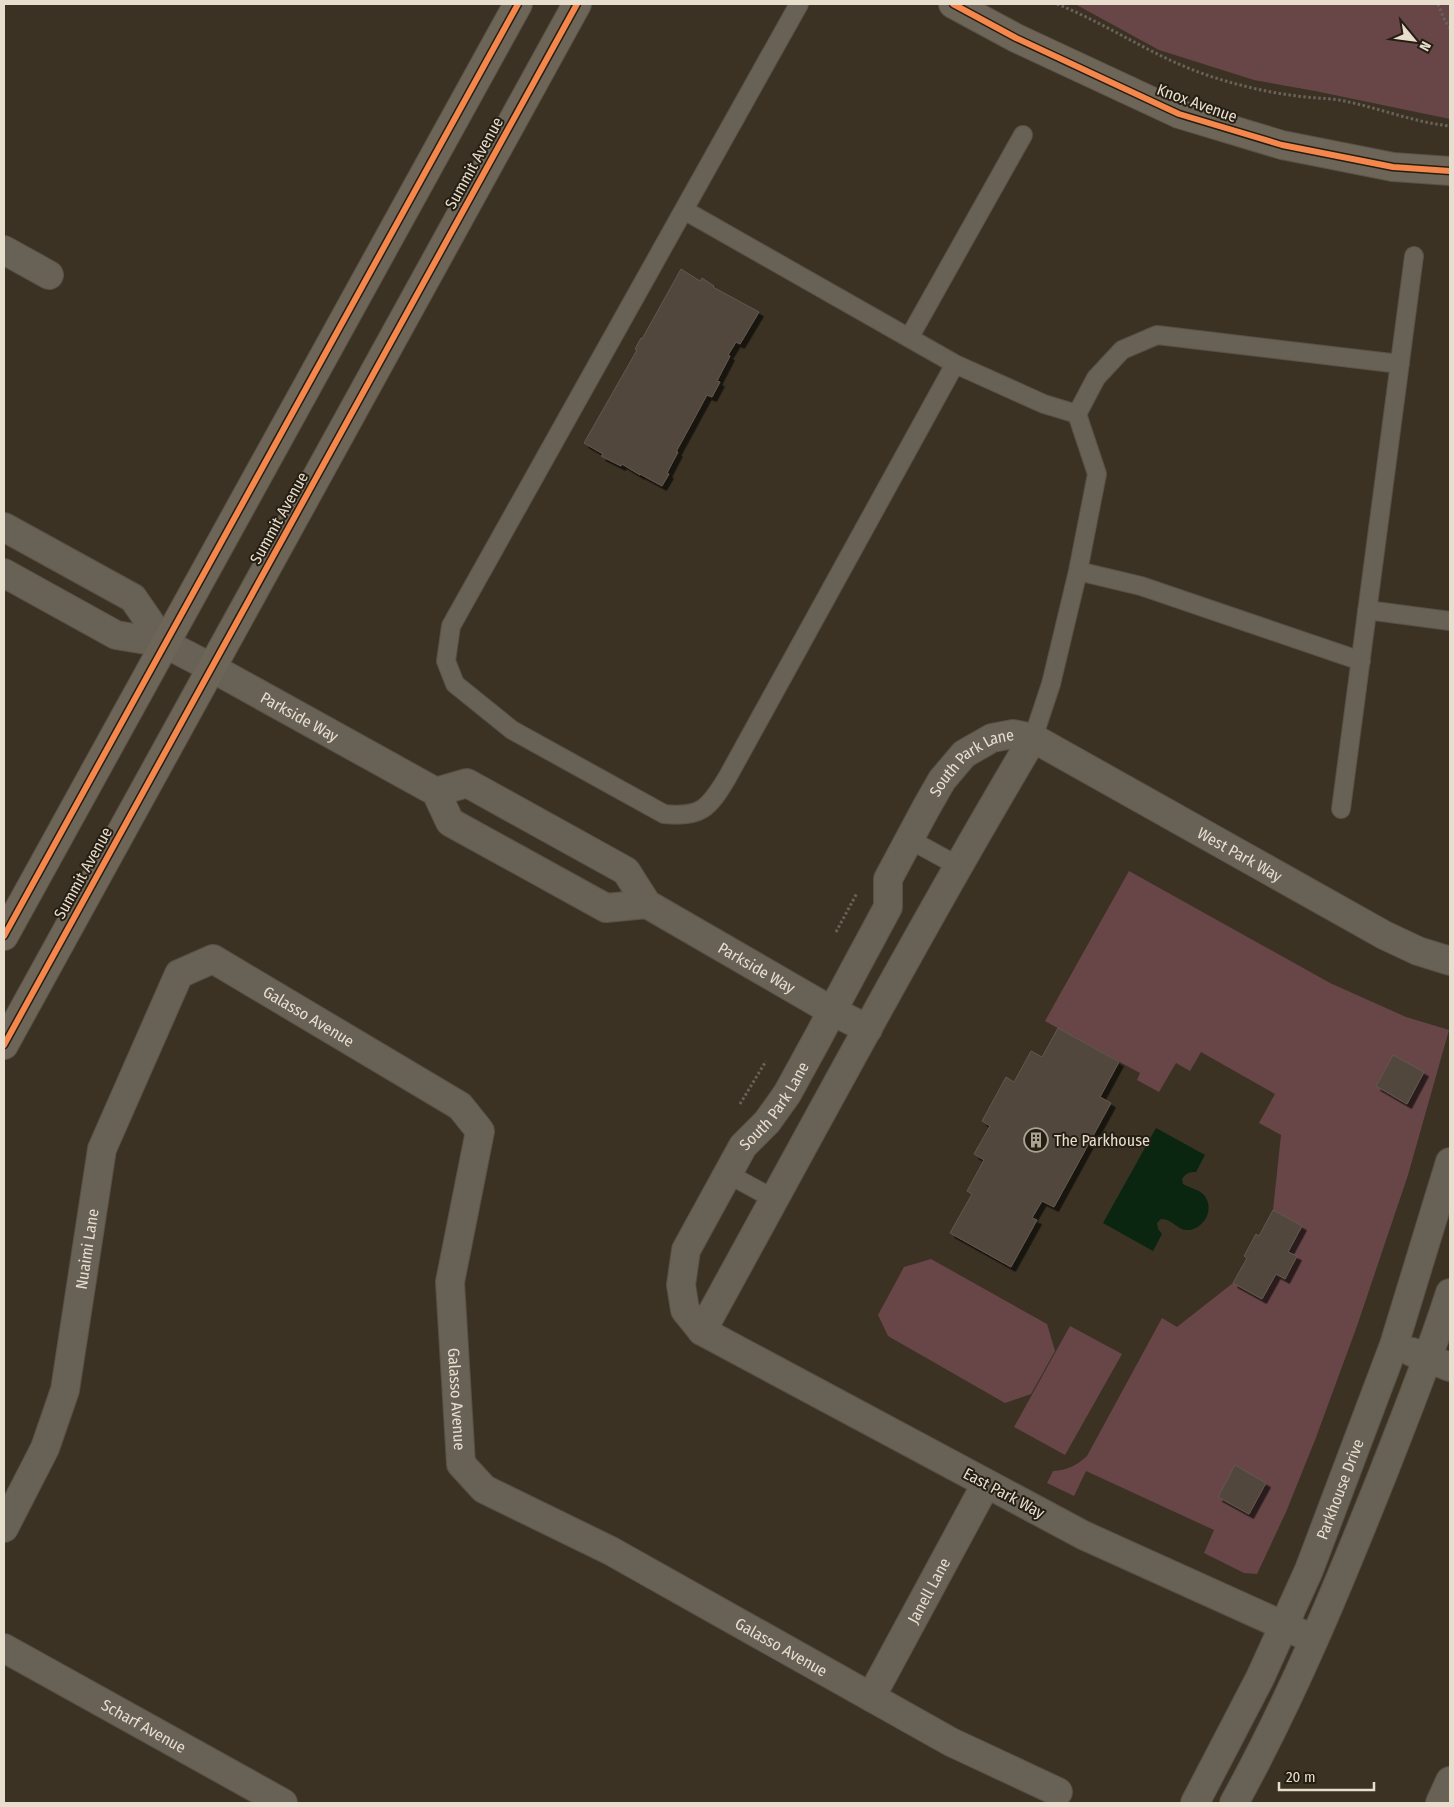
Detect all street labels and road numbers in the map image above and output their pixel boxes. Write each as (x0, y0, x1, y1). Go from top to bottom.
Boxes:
street label: Knox Avenue (1154, 80, 1240, 126)
street label: Summit Avenue (441, 114, 507, 212)
street label: Summit Avenue (246, 469, 312, 567)
street label: Parkside Way (258, 687, 343, 746)
street label: South Park Lane (925, 725, 1015, 800)
street label: West Park Way (1194, 823, 1286, 886)
street label: Summit Avenue (50, 824, 116, 922)
street label: Parkside Way (715, 938, 799, 998)
street label: Galasso Avenue (260, 982, 358, 1051)
street label: South Park Lane (735, 1058, 812, 1154)
street label: Nuaimi Lane (71, 1207, 102, 1291)
street label: Galasso Avenue (444, 1347, 470, 1451)
street label: Parkhouse Drive (1312, 1436, 1367, 1542)
street label: East Park Way (960, 1464, 1049, 1523)
street label: Janell Lane (903, 1554, 954, 1627)
street label: Galasso Avenue (732, 1613, 831, 1680)
street label: Scharf Avenue (98, 1695, 189, 1757)

